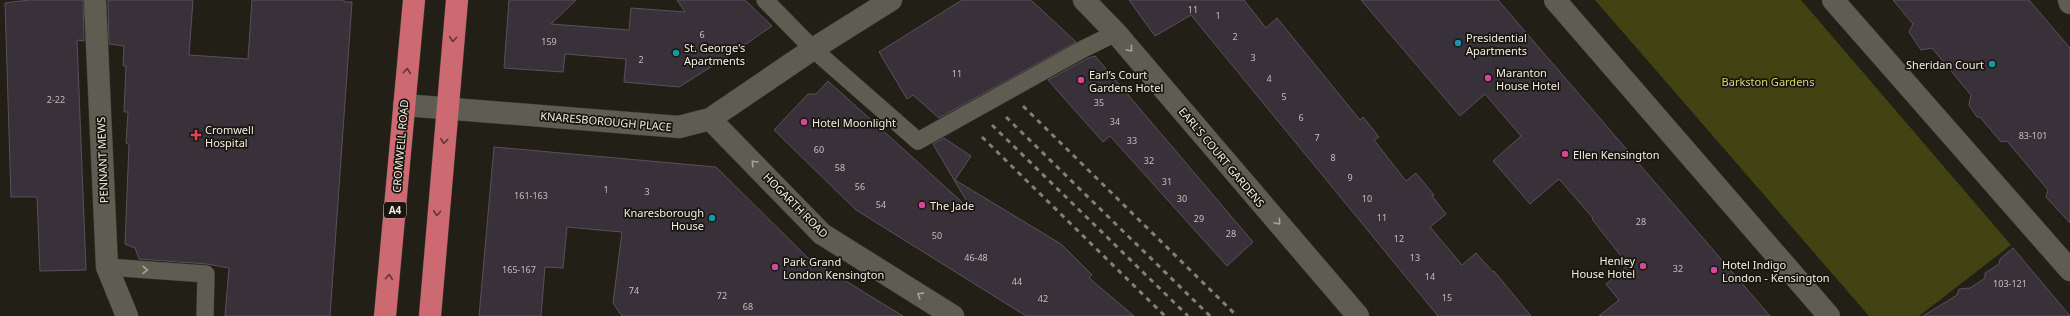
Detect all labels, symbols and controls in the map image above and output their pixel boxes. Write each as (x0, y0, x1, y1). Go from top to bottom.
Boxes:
house number: 11 (1188, 3, 1198, 16)
house number: 1 (1215, 9, 1221, 22)
house number: 6 (699, 28, 705, 41)
house number: 2 (1232, 30, 1238, 43)
place label: Presidential Apartments (1466, 30, 1527, 58)
house number: 159 (541, 35, 557, 48)
one-way arrow (449, 36, 458, 42)
marker: Presidential Apartments (1453, 38, 1463, 48)
place label: St. George's Apartments (684, 40, 745, 68)
one-way arrow (1125, 44, 1132, 52)
marker: St. George's Apartments (671, 48, 681, 58)
house number: 3 (1250, 51, 1256, 64)
house number: 2 (638, 53, 644, 66)
place label: Sheridan Court (1906, 57, 1984, 72)
marker: Sheridan Court (1987, 59, 1997, 69)
place label: Maranton House Hotel (1496, 65, 1560, 93)
house number: 11 (952, 67, 962, 80)
place label: Earl’s Court Gardens Hotel (1089, 67, 1163, 95)
one-way arrow (403, 68, 412, 74)
house number: 4 (1266, 72, 1272, 85)
marker: Maranton House Hotel (1483, 73, 1493, 83)
park label: Barkston Gardens (1722, 74, 1814, 89)
marker: Earl’s Court Gardens Hotel (1076, 75, 1086, 85)
house number: 5 (1281, 90, 1287, 103)
house number: 2-22 (47, 93, 65, 106)
house number: 35 (1094, 96, 1104, 109)
street label: CROMWELL ROAD (388, 99, 412, 193)
street label: EARL'S COURT GARDENS (1176, 104, 1268, 210)
street label: KNARESBOROUGH PLACE (540, 108, 672, 134)
house number: 6 (1298, 111, 1304, 124)
place label: Hotel Moonlight (812, 115, 896, 130)
house number: 34 (1110, 115, 1120, 128)
street label: PENNANT MEWS (93, 117, 111, 203)
marker: Hotel Moonlight (799, 117, 809, 127)
place label: Cromwell Hospital (205, 122, 254, 150)
marker: Cromwell Hospital (190, 129, 202, 141)
house number: 83-101 (2019, 129, 2047, 142)
house number: 7 (1314, 131, 1320, 144)
house number: 33 (1127, 134, 1137, 147)
one-way arrow (439, 138, 448, 144)
house number: 60 (814, 143, 824, 156)
place label: Ellen Kensington (1573, 147, 1660, 162)
marker: Ellen Kensington (1560, 149, 1570, 159)
house number: 8 (1330, 151, 1336, 164)
house number: 32 (1144, 154, 1154, 167)
one-way arrow (751, 160, 758, 168)
house number: 58 (835, 161, 845, 174)
street label: HOGARTH ROAD (760, 169, 832, 241)
house number: 9 (1347, 171, 1353, 184)
house number: 31 (1162, 175, 1172, 188)
house number: 56 (855, 180, 865, 193)
house number: 1 (603, 183, 609, 196)
house number: 3 (644, 185, 650, 198)
house number: 161-163 (514, 189, 548, 202)
house number: 30 (1177, 192, 1187, 205)
house number: 10 (1362, 192, 1372, 205)
house number: 54 (876, 198, 886, 211)
place label: The Jade (930, 198, 974, 213)
marker: The Jade (917, 200, 927, 210)
road number: A4 (384, 202, 406, 218)
place label: Knaresborough House (624, 205, 704, 233)
one-way arrow (433, 210, 442, 216)
house number: 11 (1377, 211, 1387, 224)
house number: 29 (1194, 212, 1204, 225)
marker: Knaresborough House (707, 213, 717, 223)
house number: 28 (1636, 215, 1646, 228)
one-way arrow (1273, 218, 1280, 225)
house number: 28 (1226, 227, 1236, 240)
house number: 50 (932, 229, 942, 242)
house number: 12 (1394, 232, 1404, 245)
house number: 46-48 (964, 251, 988, 264)
house number: 13 (1410, 251, 1420, 264)
place label: Henley House Hotel (1571, 253, 1635, 281)
place label: Park Grand London Kensington (783, 254, 884, 282)
place label: Hotel Indigo London - Kensington (1722, 257, 1830, 285)
marker: Henley House Hotel (1638, 261, 1648, 271)
marker: Park Grand London Kensington (770, 262, 780, 272)
house number: 32 (1673, 262, 1683, 275)
house number: 165-167 (502, 263, 536, 276)
one-way arrow (142, 265, 149, 274)
marker: Hotel Indigo London - Kensington (1709, 265, 1719, 275)
house number: 14 (1425, 270, 1435, 283)
one-way arrow (384, 274, 393, 280)
house number: 44 (1012, 275, 1022, 288)
house number: 103-121 (1993, 277, 2027, 290)
house number: 74 (629, 284, 639, 297)
house number: 72 (717, 289, 727, 302)
house number: 15 (1442, 291, 1452, 304)
one-way arrow (917, 292, 924, 300)
house number: 42 (1038, 292, 1048, 305)
house number: 68 (743, 300, 753, 313)

